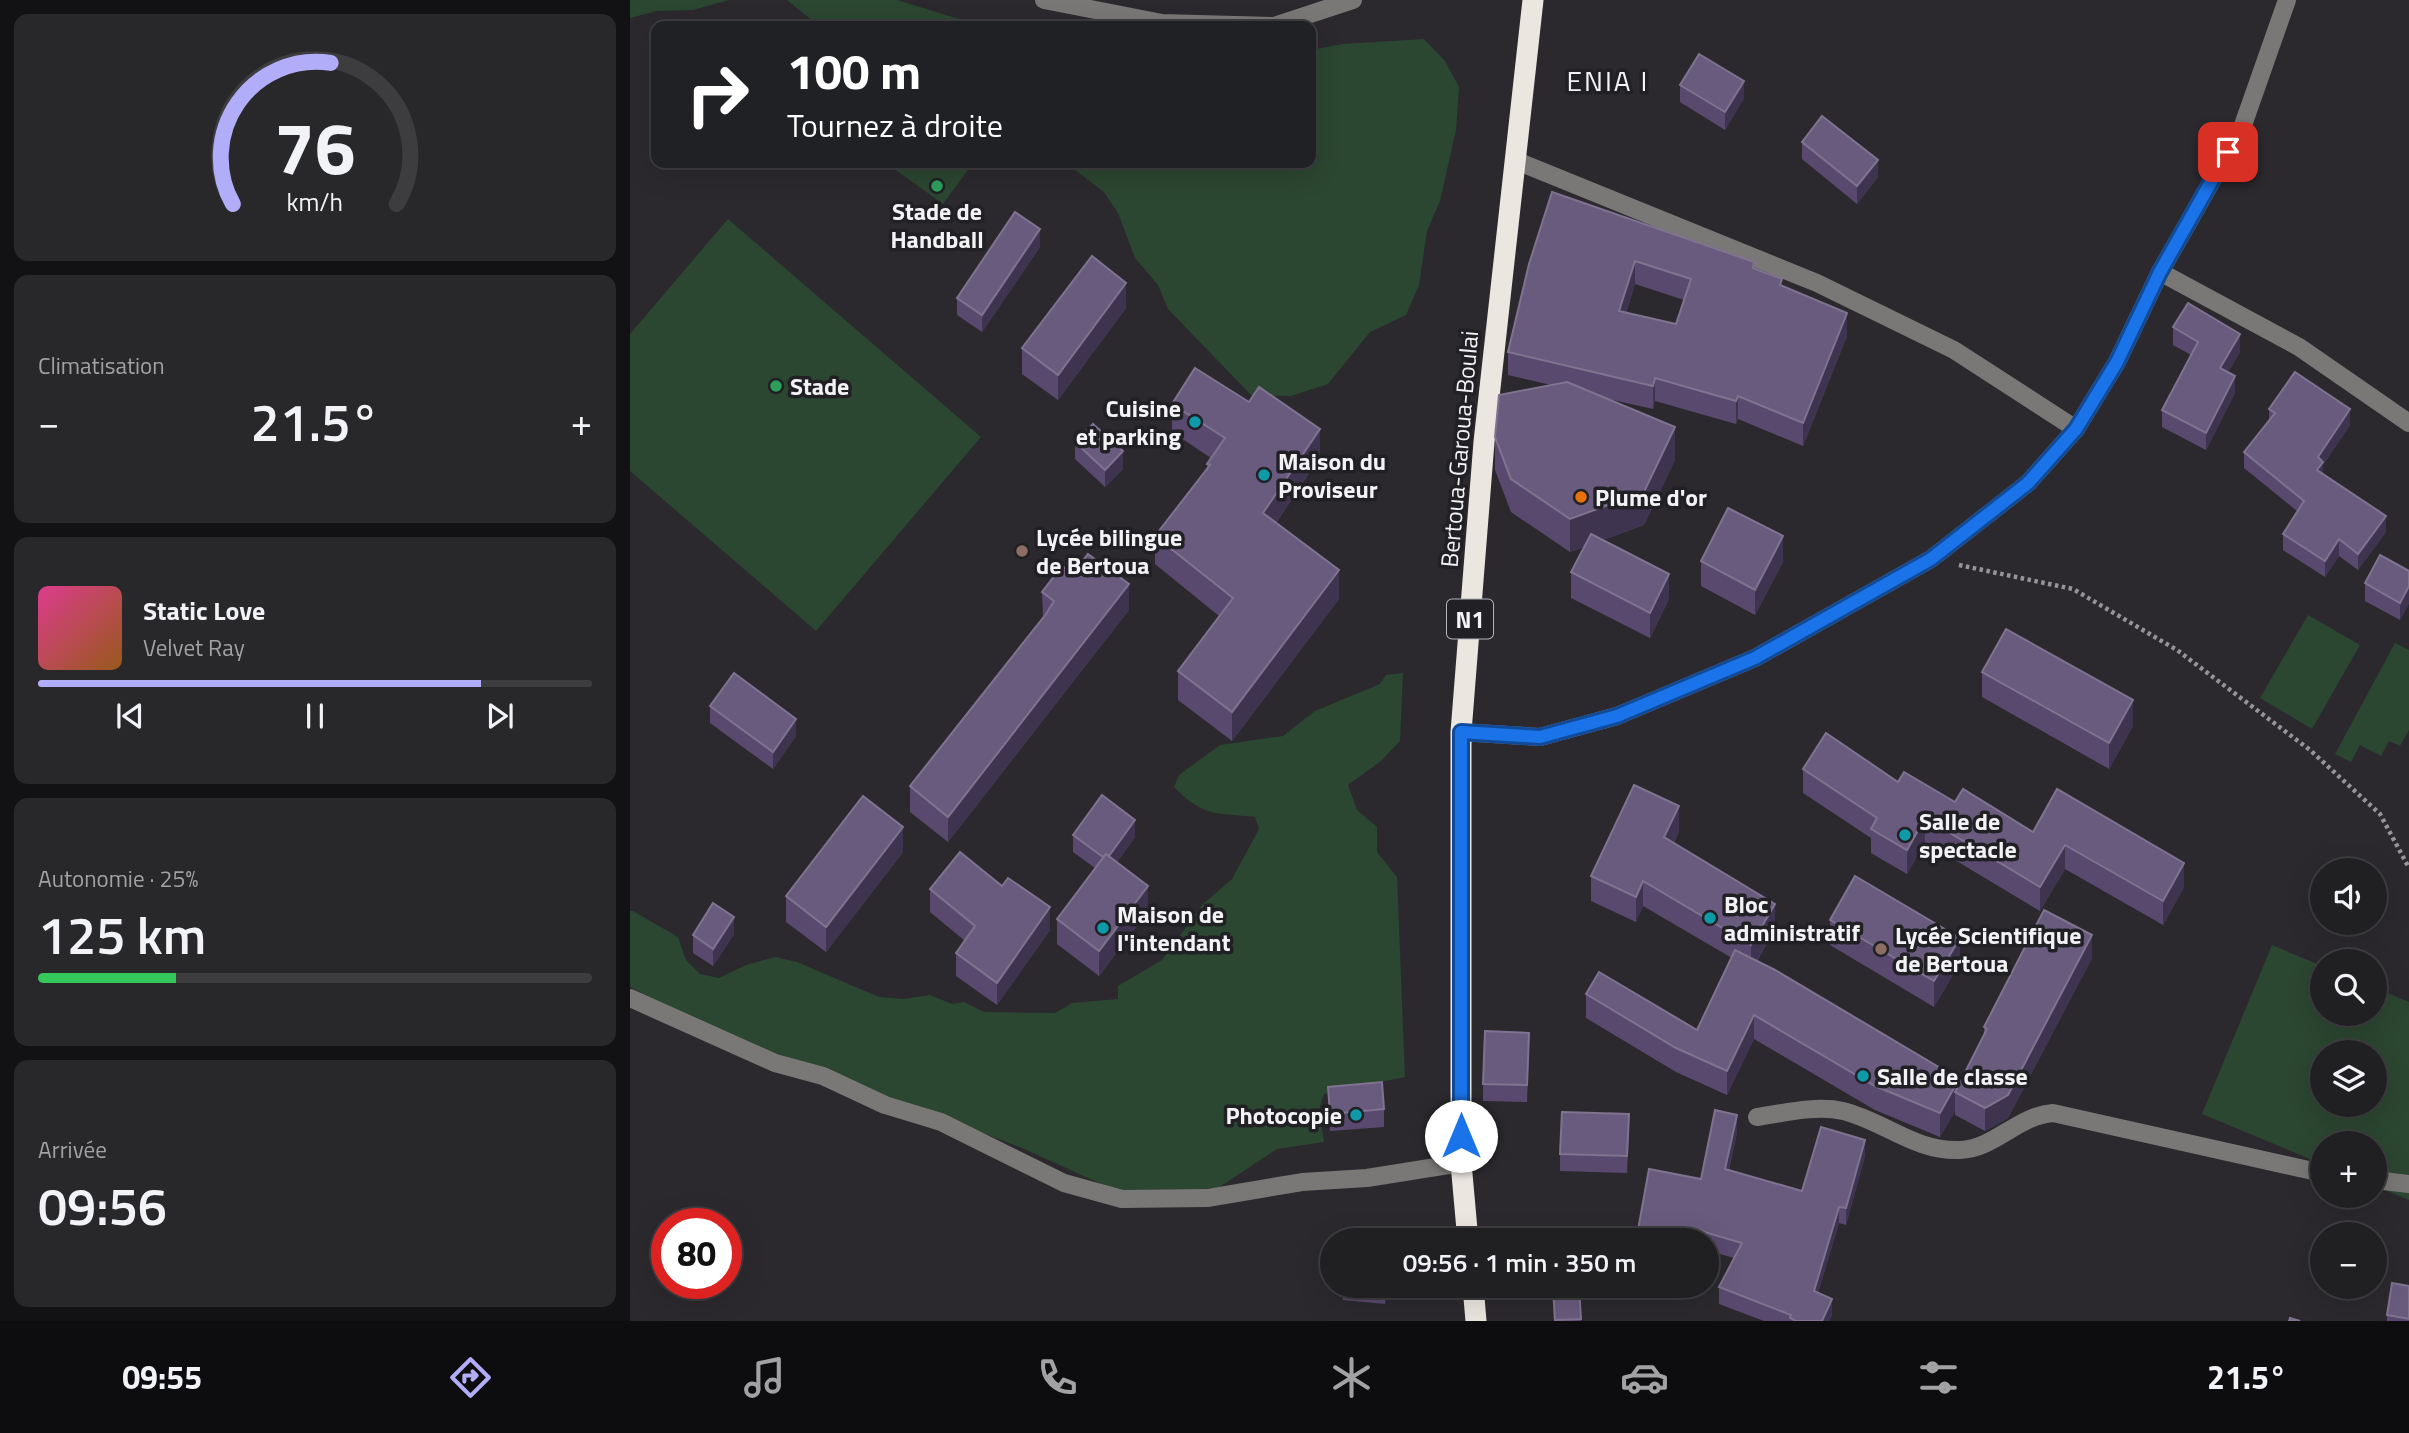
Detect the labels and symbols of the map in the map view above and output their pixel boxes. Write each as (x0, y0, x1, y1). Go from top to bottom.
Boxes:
district label: ENIA I (1566, 59, 1650, 102)
pin (2198, 122, 2258, 182)
marker: Stade de Handball (929, 178, 945, 194)
place label: Stade de Handball (890, 193, 984, 257)
street label: Bertoua-Garoua-Boulai (1431, 329, 1487, 569)
place label: Stade (790, 368, 849, 404)
marker: Stade (768, 378, 784, 394)
place label: Cuisine et parking (1076, 390, 1181, 454)
marker: Cuisine et parking (1187, 414, 1203, 430)
place label: Maison du Proviseur (1278, 443, 1386, 507)
marker: Maison du Proviseur (1256, 467, 1272, 483)
place label: Plume d'or (1595, 479, 1707, 515)
marker: Plume d'or (1573, 489, 1589, 505)
place label: Lycée bilingue de Bertoua (1036, 519, 1182, 583)
marker: Lycée bilingue de Bertoua (1014, 543, 1030, 559)
road number: N1 (1447, 600, 1493, 638)
place label: Salle de spectacle (1919, 803, 2017, 867)
marker: Salle de spectacle (1897, 827, 1913, 843)
place label: Bloc administratif (1724, 886, 1860, 950)
place label: Maison de l'intendant (1117, 896, 1231, 960)
marker: Bloc administratif (1702, 910, 1718, 926)
place label: Lycée Scientifique de Bertoua (1895, 917, 2081, 981)
marker: Maison de l'intendant (1095, 920, 1111, 936)
marker: Lycée Scientifique de Bertoua (1873, 941, 1889, 957)
place label: Salle de classe (1877, 1058, 2028, 1094)
marker: Salle de classe (1855, 1068, 1871, 1084)
place label: Photocopie (1225, 1097, 1342, 1133)
position arrow (1424, 1099, 1498, 1173)
marker: Photocopie (1348, 1107, 1364, 1123)
speed limit sign: 80 (651, 1208, 742, 1299)

